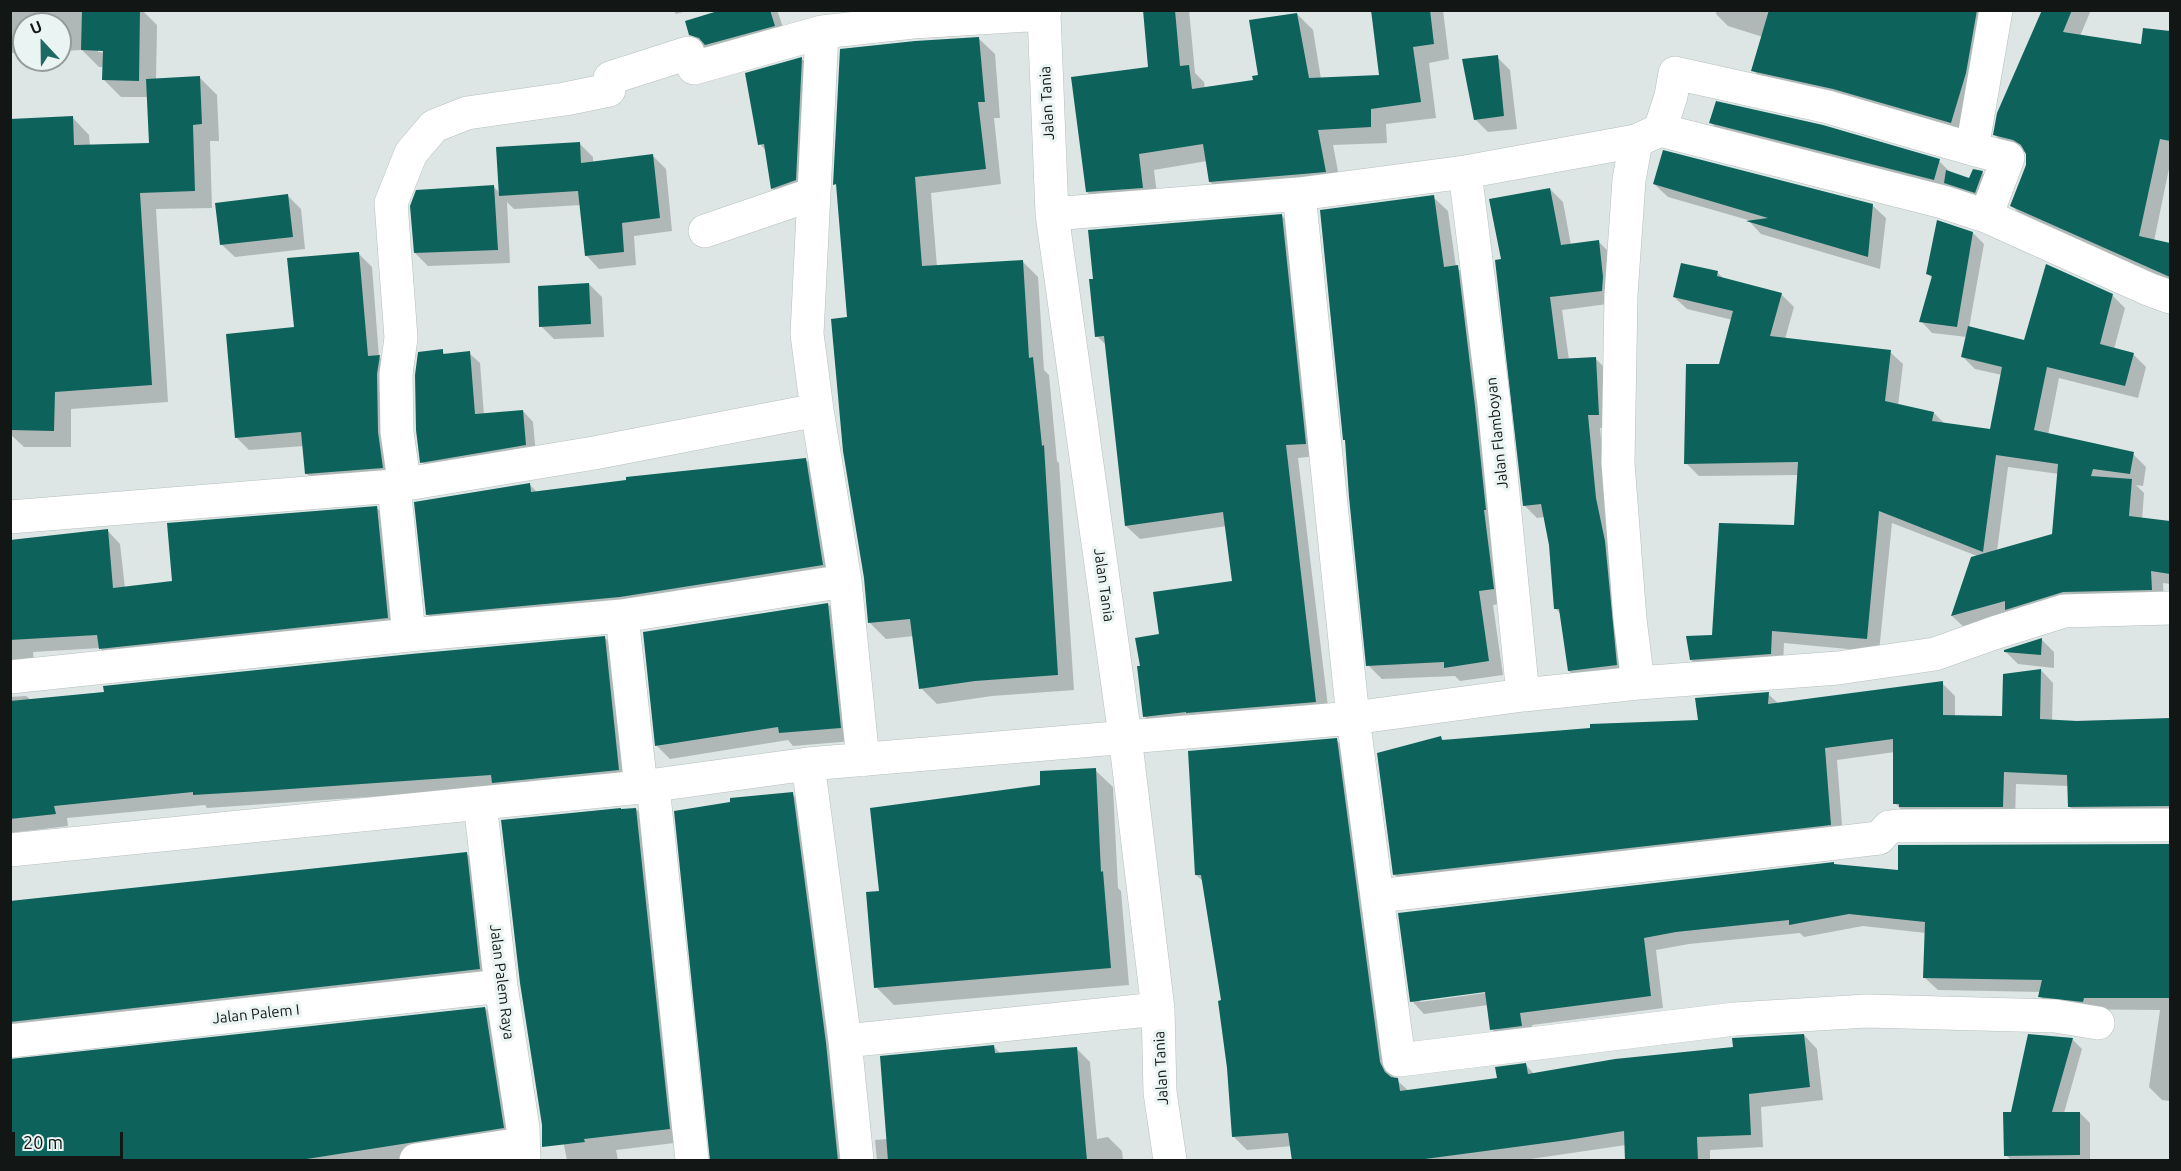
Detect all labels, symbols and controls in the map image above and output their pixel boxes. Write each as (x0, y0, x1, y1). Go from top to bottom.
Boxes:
north arrow (12, 12, 72, 72)
text: U (27, 17, 45, 38)
street label: Jalan Tania (1036, 66, 1058, 140)
street label: Jalan Flamboyan (1482, 376, 1512, 490)
street label: Jalan Tania (1090, 547, 1118, 623)
street label: Jalan Palem Raya (486, 923, 518, 1041)
street label: Jalan Palem I (211, 1000, 301, 1028)
street label: Jalan Tania (1150, 1031, 1172, 1105)
scale bar (15, 1120, 126, 1158)
text: 20 m (23, 1132, 63, 1152)

